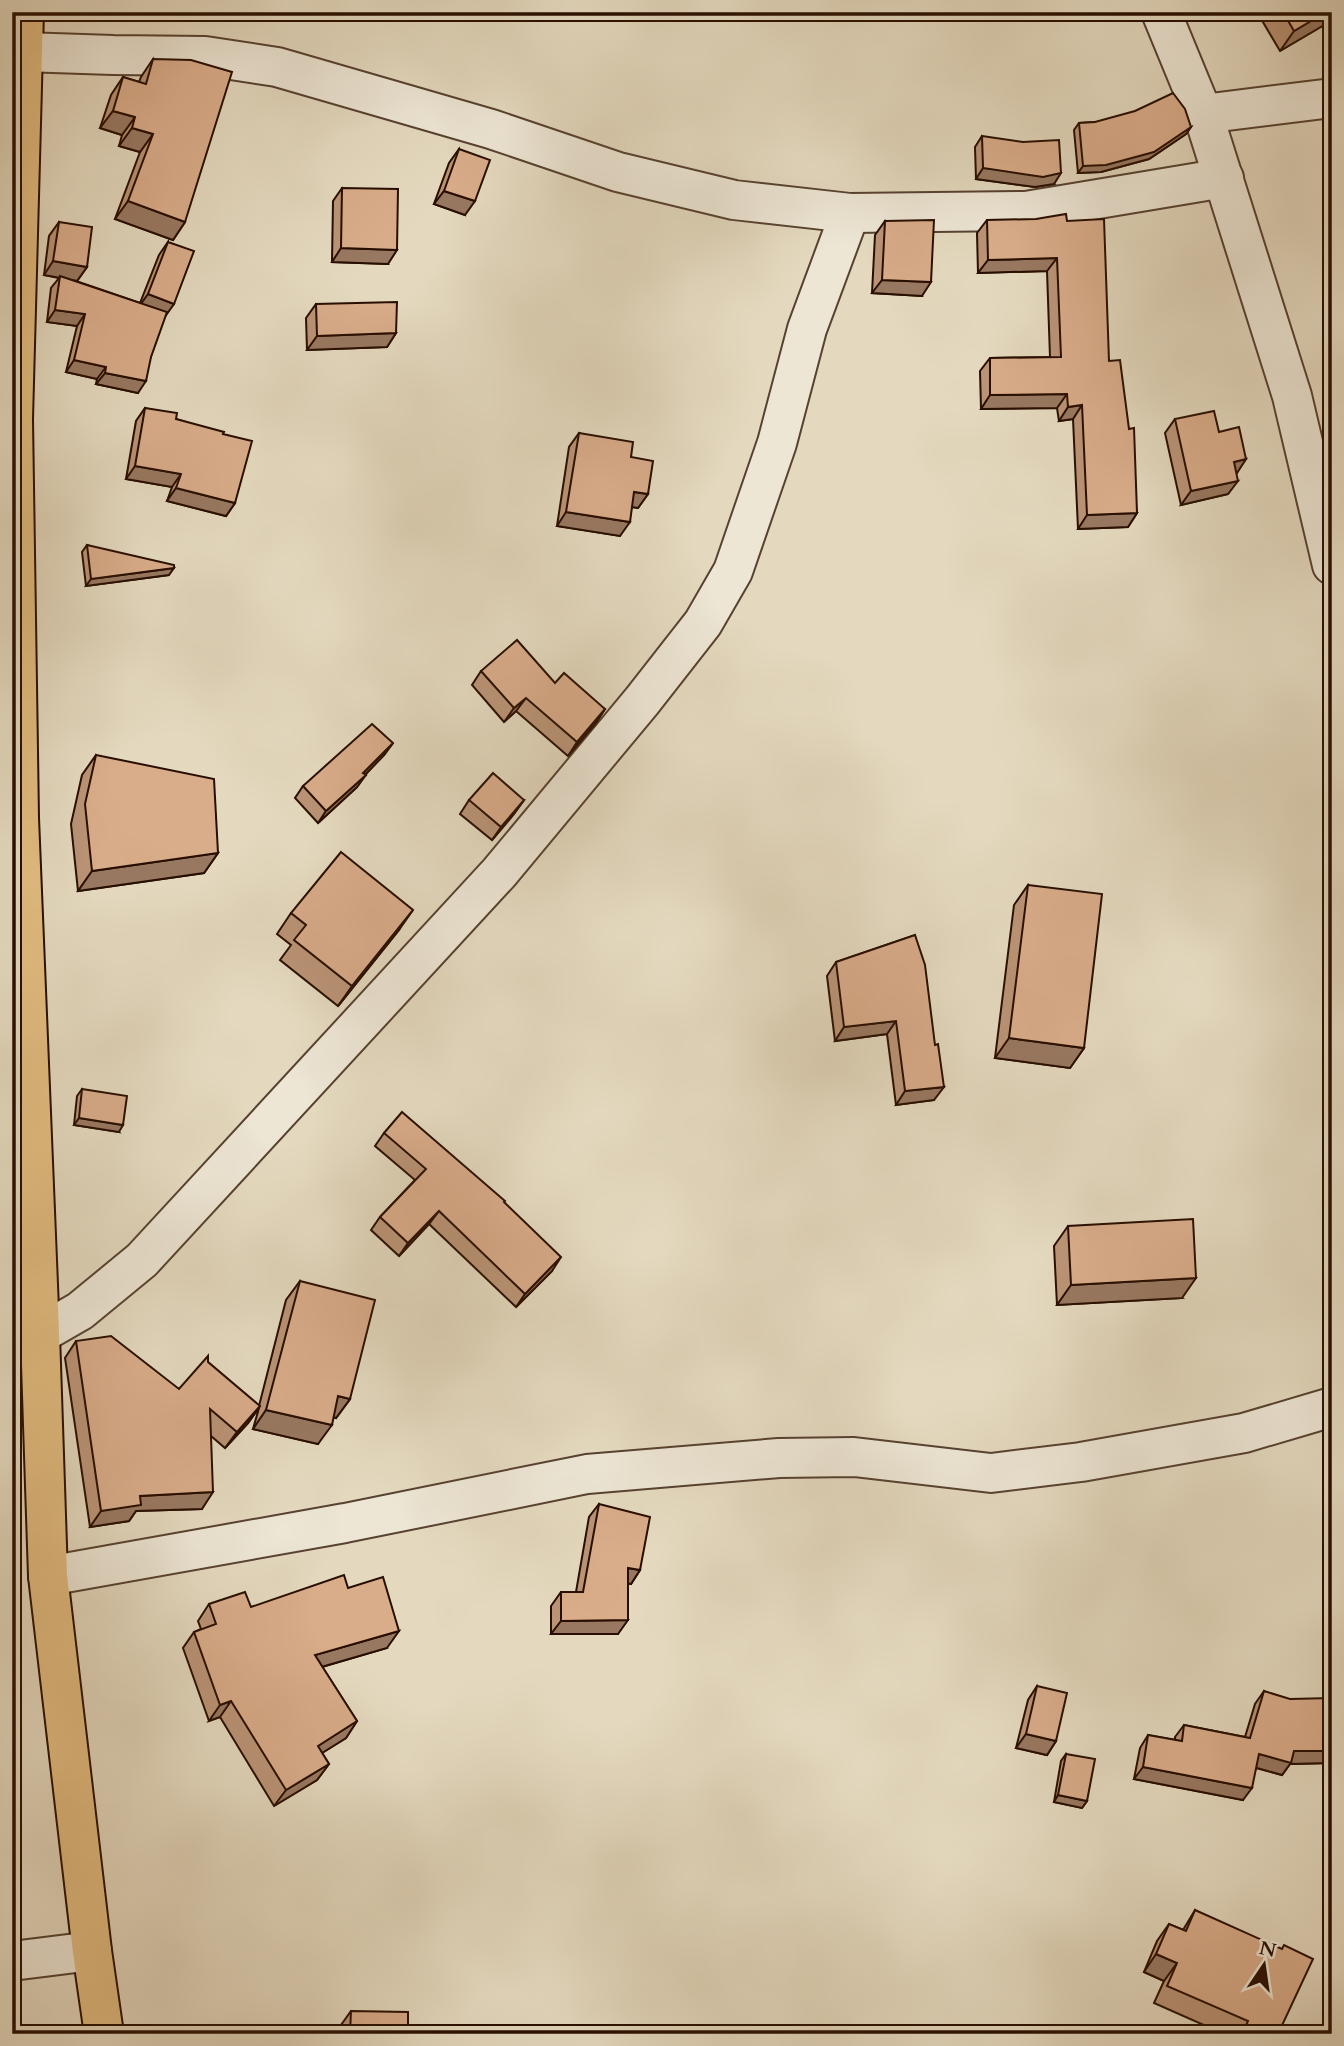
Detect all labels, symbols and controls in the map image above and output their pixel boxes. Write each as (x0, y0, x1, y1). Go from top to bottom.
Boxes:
north arrow (1228, 1930, 1298, 2000)
text: N (1257, 1935, 1279, 1964)

